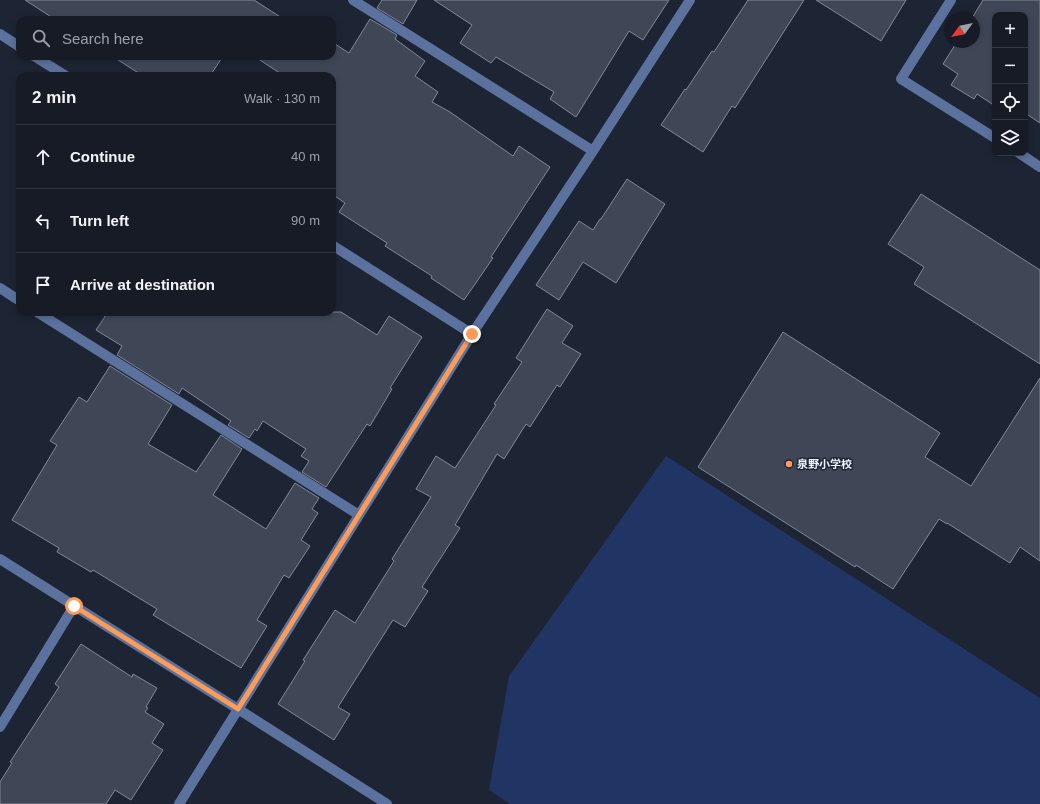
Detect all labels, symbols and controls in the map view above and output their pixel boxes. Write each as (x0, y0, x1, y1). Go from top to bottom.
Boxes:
north arrow (944, 12, 980, 48)
map controls (992, 12, 1028, 156)
button: + (992, 12, 1028, 48)
search box (16, 16, 336, 60)
icon: search (30, 27, 52, 49)
text: Search here (62, 30, 144, 47)
button: − (992, 48, 1028, 84)
button: locate (992, 84, 1028, 120)
text: 2 min (32, 88, 76, 107)
text: Walk · 130 m (244, 91, 320, 106)
button: layers (992, 120, 1028, 156)
icon: ahead (32, 146, 54, 168)
text: Continue (70, 148, 135, 165)
text: 40 m (291, 149, 320, 164)
icon: left (32, 210, 54, 232)
text: Turn left (70, 212, 129, 229)
text: 90 m (291, 213, 320, 228)
icon: arrive (32, 274, 54, 296)
text: Arrive at destination (70, 276, 215, 293)
route end (463, 325, 481, 343)
place label: 泉野小学校 (797, 458, 852, 470)
marker: 泉野小学校 (784, 459, 794, 469)
route start (65, 597, 83, 615)

